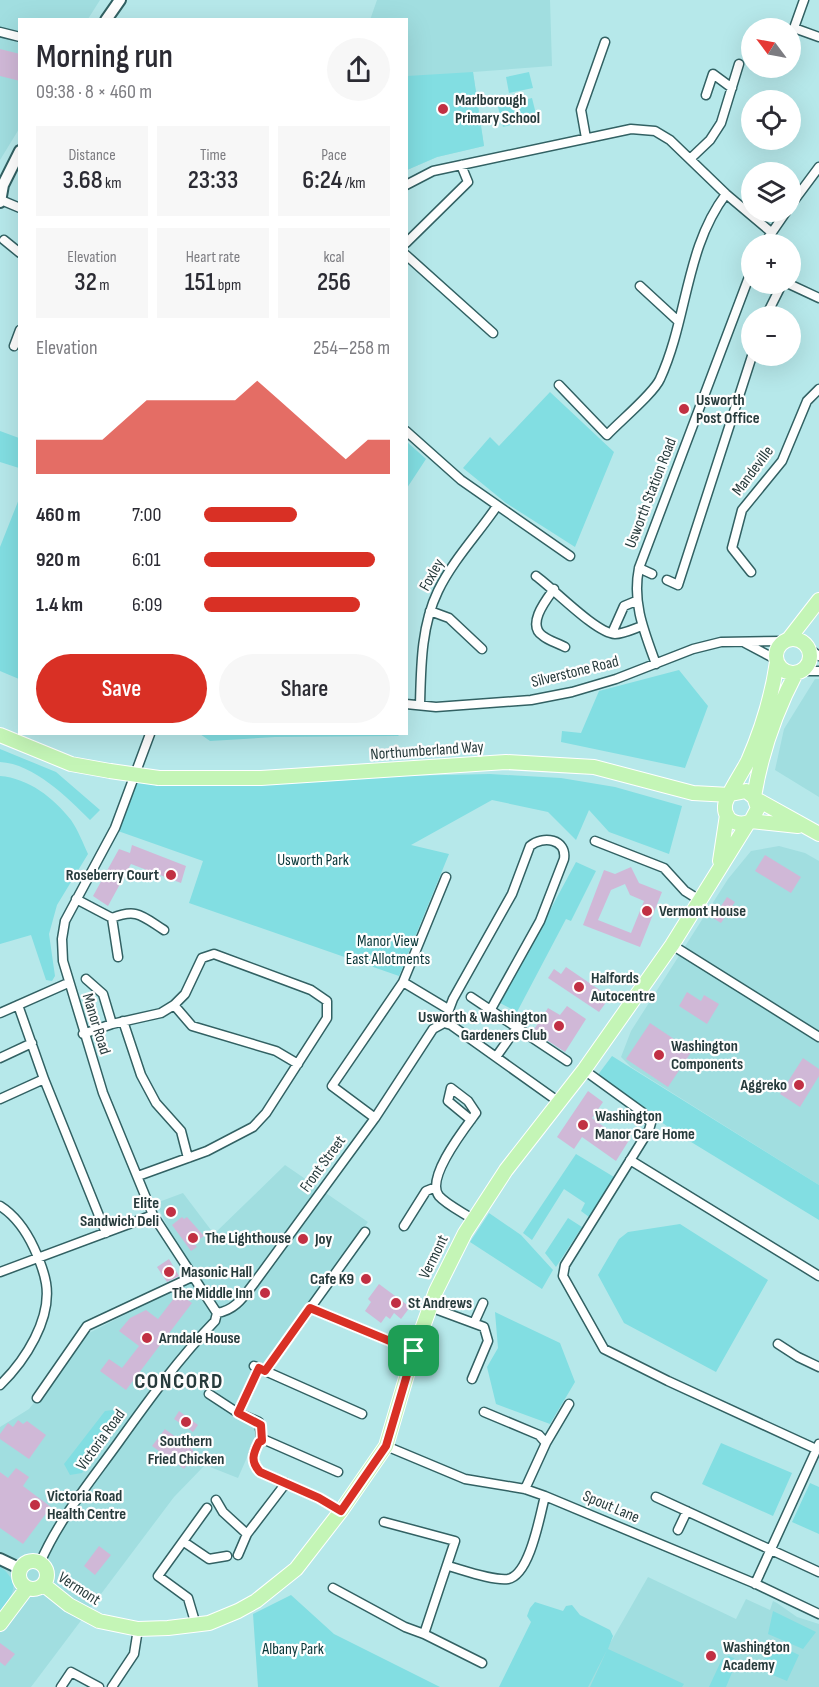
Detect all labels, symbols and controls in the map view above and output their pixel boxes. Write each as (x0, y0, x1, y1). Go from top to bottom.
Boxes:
north arrow (741, 18, 801, 78)
map controls (741, 18, 801, 366)
text: Morning run (36, 37, 173, 77)
button: share (327, 38, 390, 101)
text: 09:38 · 8 × 460 m (36, 80, 152, 104)
button: locate (741, 90, 801, 150)
place label: Marlborough Primary School (455, 91, 540, 128)
marker: Marlborough Primary School (436, 102, 450, 116)
text: Distance (68, 146, 116, 165)
text: Time (200, 146, 226, 165)
text: Pace (321, 146, 347, 165)
button: layers (741, 162, 801, 222)
text: 3.68 (63, 165, 103, 196)
text: 23:33 (188, 165, 238, 196)
text: 6:24 (302, 165, 342, 196)
text: km (103, 174, 122, 193)
text: /km (342, 174, 366, 193)
button: + (741, 234, 801, 294)
text: Elevation (67, 248, 117, 267)
text: Heart rate (186, 248, 240, 267)
text: kcal (323, 248, 345, 267)
text: 32 (74, 267, 97, 298)
text: 151 (185, 267, 215, 298)
text: 256 (317, 267, 351, 298)
text: m (97, 276, 110, 295)
text: bpm (215, 276, 241, 295)
button: − (741, 306, 801, 366)
text: Elevation (36, 336, 98, 360)
text: 254–258 m (313, 336, 390, 360)
place label: Usworth Post Office (696, 391, 760, 428)
marker: Usworth Post Office (677, 402, 691, 416)
street label: Usworth Station Road (621, 435, 681, 551)
street label: Mandeville (728, 442, 778, 500)
text: 460 m (36, 503, 81, 527)
text: 7:00 (132, 503, 161, 527)
text: 920 m (36, 548, 80, 572)
text: 6:01 (132, 548, 160, 572)
street label: Foxley (415, 556, 449, 594)
text: 1.4 km (36, 593, 83, 617)
text: 6:09 (132, 593, 162, 617)
street label: Silverstone Road (529, 652, 621, 692)
button: Save (36, 654, 207, 723)
button: Share (219, 654, 390, 723)
street label: Northumberland Way (370, 738, 484, 764)
park label: Usworth Park (277, 851, 349, 870)
place label: Roseberry Court (66, 866, 159, 885)
marker: Roseberry Court (164, 868, 178, 882)
place label: Vermont House (659, 902, 746, 921)
marker: Vermont House (640, 904, 654, 918)
park label: Manor View East Allotments (346, 932, 430, 969)
place label: Halfords Autocentre (590, 969, 656, 1006)
marker: Halfords Autocentre (572, 980, 586, 994)
street label: Manor Road (78, 991, 114, 1057)
place label: Usworth & Washington Gardeners Club (418, 1008, 547, 1045)
marker: Usworth & Washington Gardeners Club (552, 1019, 566, 1033)
place label: Washington Components (671, 1037, 743, 1074)
marker: Washington Components (652, 1048, 666, 1062)
place label: Aggreko (740, 1076, 787, 1095)
marker: Aggreko (792, 1078, 806, 1092)
place label: Washington Manor Care Home (595, 1107, 695, 1144)
marker: Washington Manor Care Home (576, 1118, 590, 1132)
street label: Front Street (296, 1132, 350, 1196)
place label: Elite Sandwich Deli (80, 1194, 159, 1231)
marker: Elite Sandwich Deli (164, 1205, 178, 1219)
place label: The Lighthouse (205, 1229, 291, 1248)
place label: Joy (314, 1230, 332, 1249)
marker: The Lighthouse (186, 1231, 200, 1245)
marker: Joy (296, 1232, 310, 1246)
street label: Vermont (415, 1232, 453, 1282)
place label: Masonic Hall (181, 1263, 252, 1282)
marker: Masonic Hall (162, 1265, 176, 1279)
place label: Cafe K9 (310, 1270, 354, 1289)
marker: Cafe K9 (359, 1272, 373, 1286)
place label: The Middle Inn (172, 1284, 253, 1303)
marker: The Middle Inn (258, 1286, 272, 1300)
place label: St Andrews (408, 1294, 472, 1313)
marker: St Andrews (389, 1296, 403, 1310)
pin (388, 1325, 439, 1376)
place label: Arndale House (158, 1329, 241, 1348)
marker: Arndale House (140, 1331, 154, 1345)
icon: arrive (397, 1334, 430, 1367)
district label: CONCORD (134, 1368, 224, 1395)
street label: Victoria Road (73, 1406, 129, 1474)
marker: Southern Fried Chicken (179, 1415, 193, 1429)
place label: Southern Fried Chicken (148, 1432, 224, 1469)
place label: Victoria Road Health Centre (47, 1487, 126, 1524)
street label: Spout Lane (580, 1487, 642, 1527)
marker: Victoria Road Health Centre (28, 1498, 42, 1512)
street label: Vermont (54, 1568, 104, 1610)
place label: Washington Academy (722, 1638, 790, 1675)
park label: Albany Park (261, 1640, 324, 1659)
marker: Washington Academy (704, 1649, 718, 1663)

